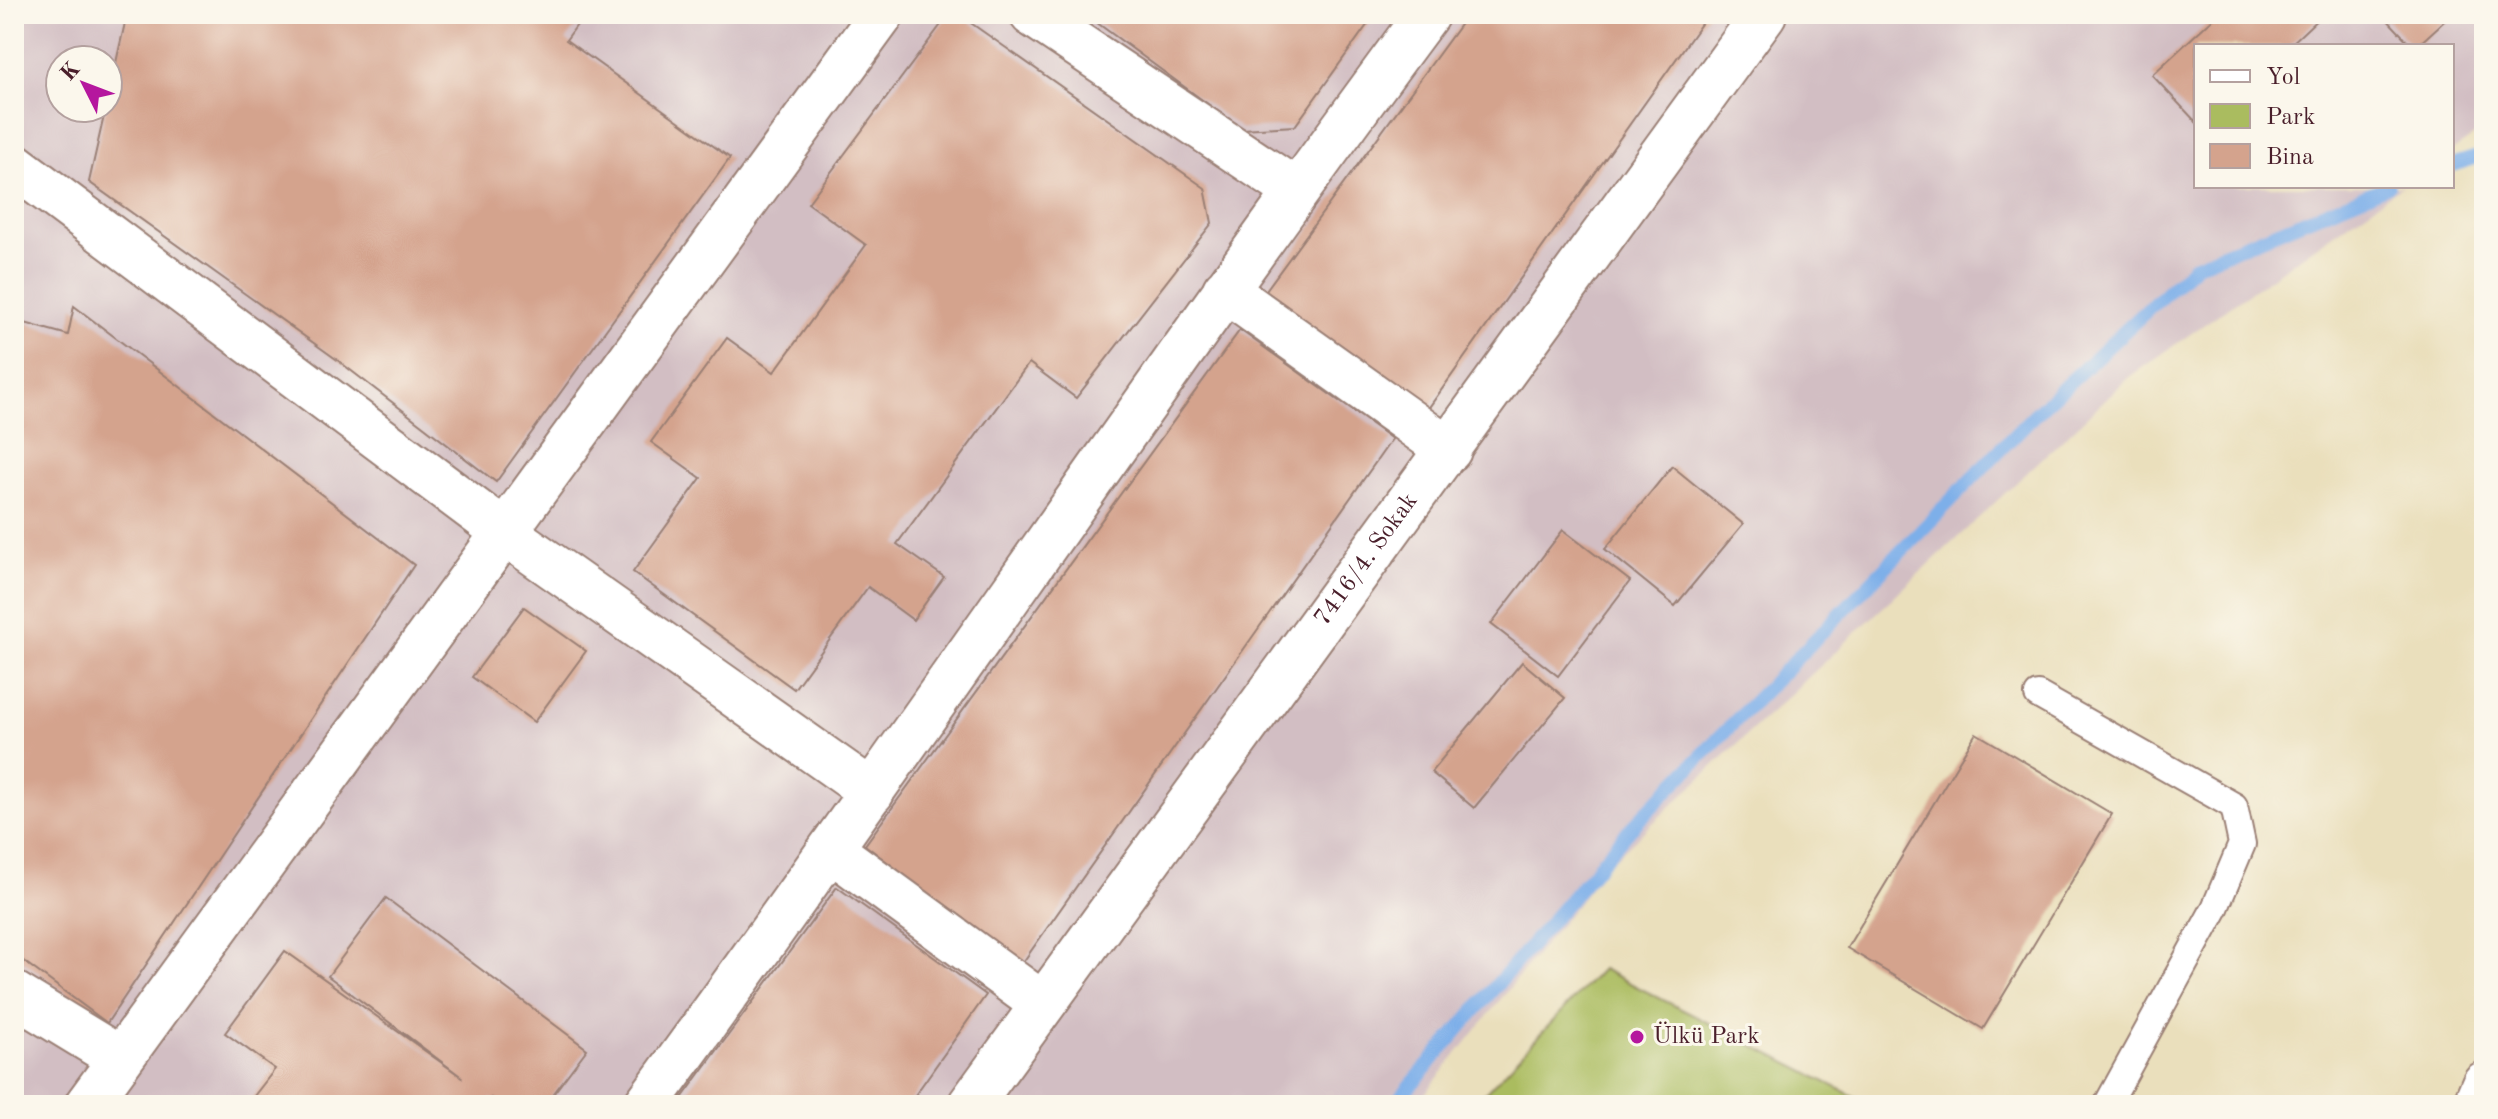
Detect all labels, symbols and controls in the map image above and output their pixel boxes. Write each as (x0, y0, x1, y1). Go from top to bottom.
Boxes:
north arrow (44, 44, 124, 124)
legend (2194, 44, 2454, 188)
text: K (57, 58, 85, 86)
text: Yol (2266, 66, 2300, 90)
text: Park (2266, 106, 2315, 130)
text: Bina (2266, 146, 2314, 170)
street label: 7416/4. Sokak (1311, 489, 1423, 631)
place label: Ülkü Park (1653, 1021, 1760, 1049)
marker: Ülkü Park (1628, 1028, 1646, 1046)

